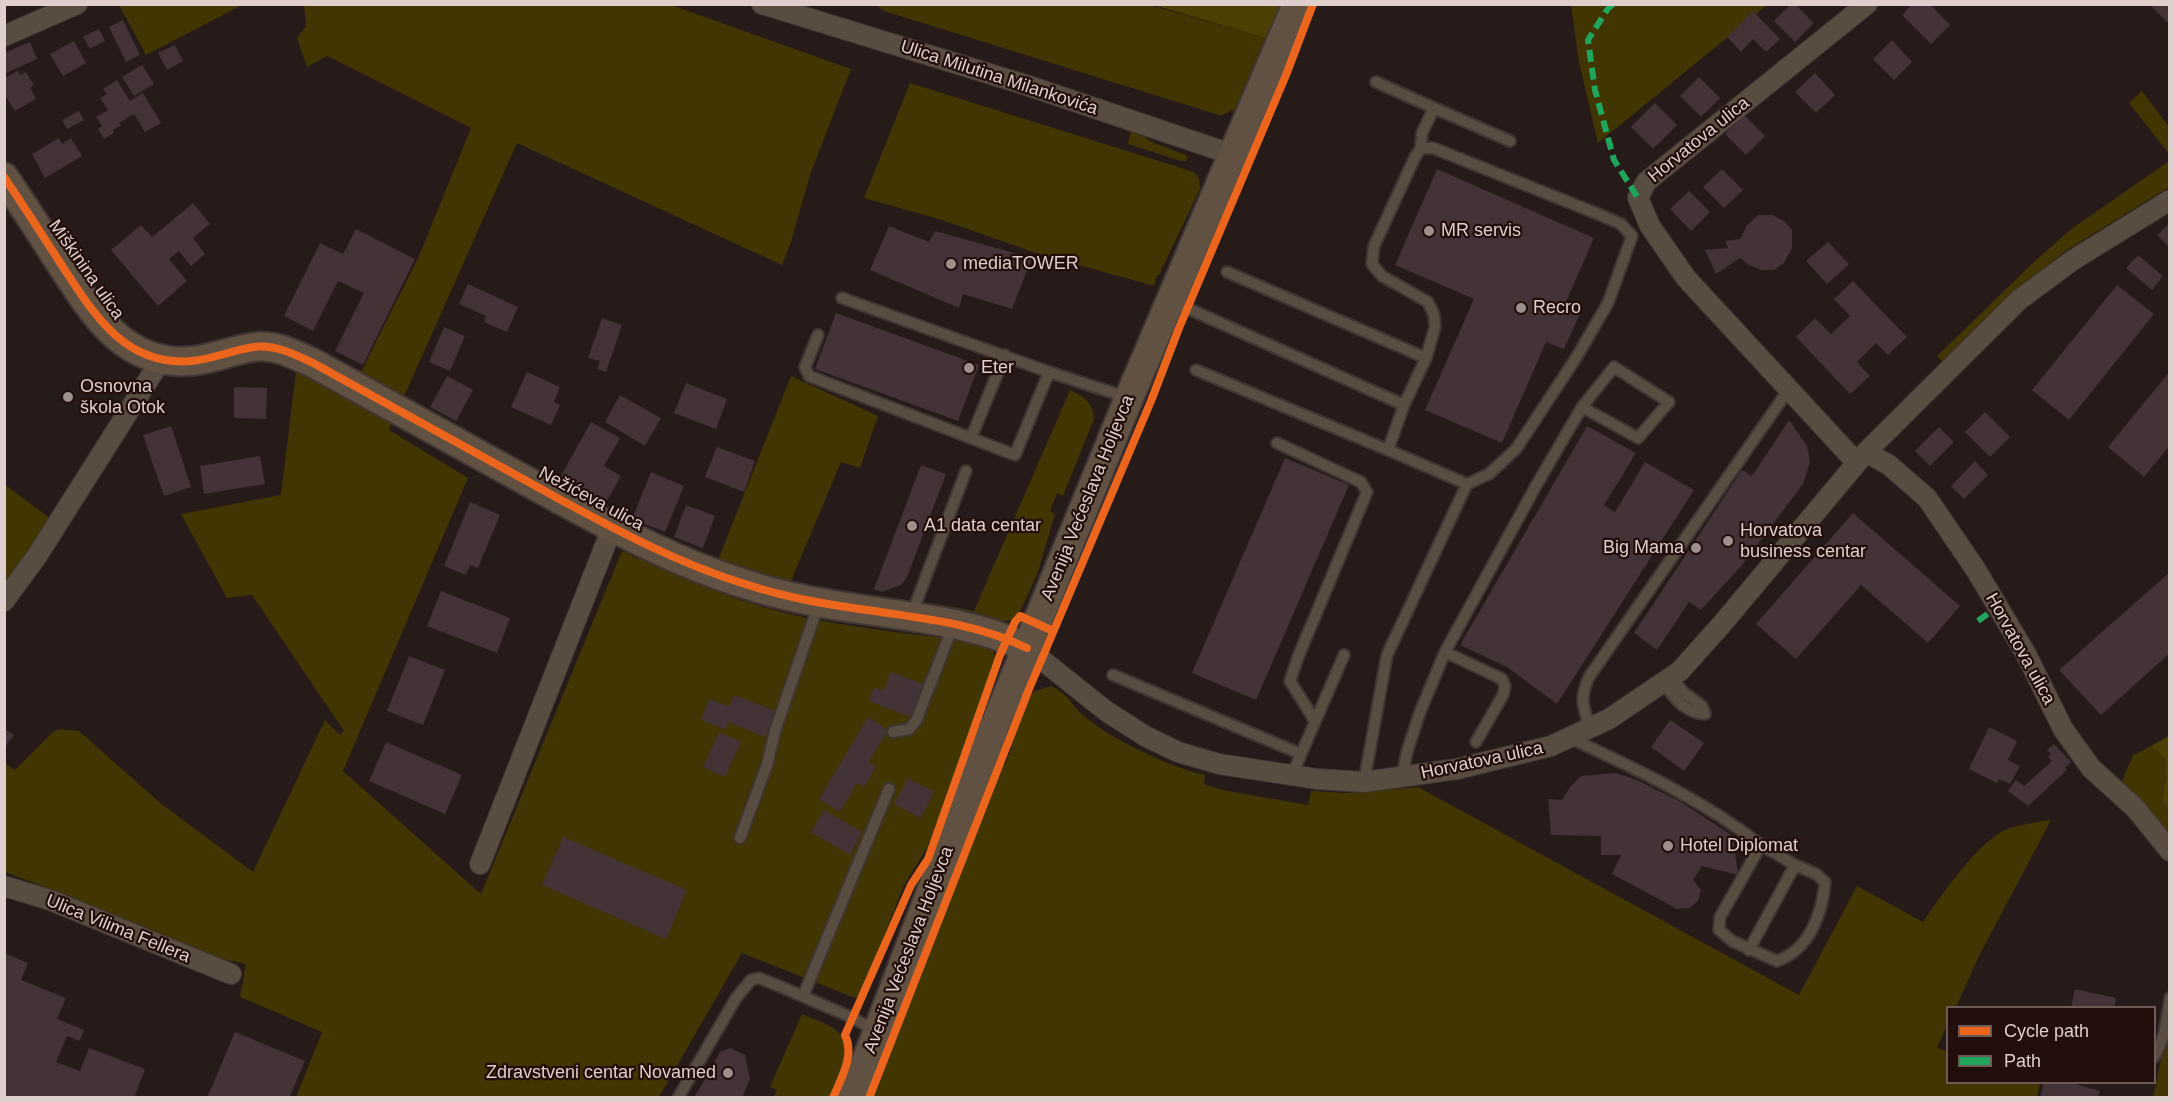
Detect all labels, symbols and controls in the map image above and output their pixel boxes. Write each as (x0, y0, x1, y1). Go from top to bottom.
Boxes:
street label: Ulica Milutina Milankovića (898, 36, 1100, 120)
street label: Horvatova ulica (1644, 93, 1754, 187)
street label: Miškinina ulica (44, 216, 128, 324)
place label: MR servis (1441, 220, 1521, 242)
marker: MR servis (1422, 224, 1436, 238)
place label: mediaTOWER (963, 253, 1079, 275)
marker: mediaTOWER (944, 257, 958, 271)
place label: Recro (1533, 297, 1581, 319)
marker: Recro (1514, 301, 1528, 315)
place label: Eter (981, 357, 1014, 379)
marker: Eter (962, 361, 976, 375)
place label: Osnovna škola Otok (80, 376, 165, 418)
marker: Osnovna škola Otok (61, 390, 75, 404)
street label: Avenija Većeslava Holjevca (1037, 392, 1139, 604)
street label: Nežićeva ulica (535, 462, 647, 536)
place label: A1 data centar (924, 515, 1041, 537)
marker: A1 data centar (905, 519, 919, 533)
place label: Horvatova business centar (1740, 520, 1866, 562)
marker: Horvatova business centar (1721, 534, 1735, 548)
place label: Big Mama (1603, 537, 1684, 559)
marker: Big Mama (1689, 541, 1703, 555)
street label: Horvatova ulica (1980, 590, 2060, 708)
street label: Horvatova ulica (1419, 738, 1545, 784)
place label: Hotel Diplomat (1680, 835, 1798, 857)
marker: Hotel Diplomat (1661, 839, 1675, 853)
street label: Avenija Većeslava Holjevca (860, 844, 958, 1056)
street label: Ulica Vilima Fellera (43, 890, 193, 968)
legend (1946, 1006, 2156, 1084)
text: Cycle path (2004, 1021, 2089, 1041)
text: Path (2004, 1051, 2041, 1071)
place label: Zdravstveni centar Novamed (486, 1062, 716, 1084)
marker: Zdravstveni centar Novamed (721, 1066, 735, 1080)

